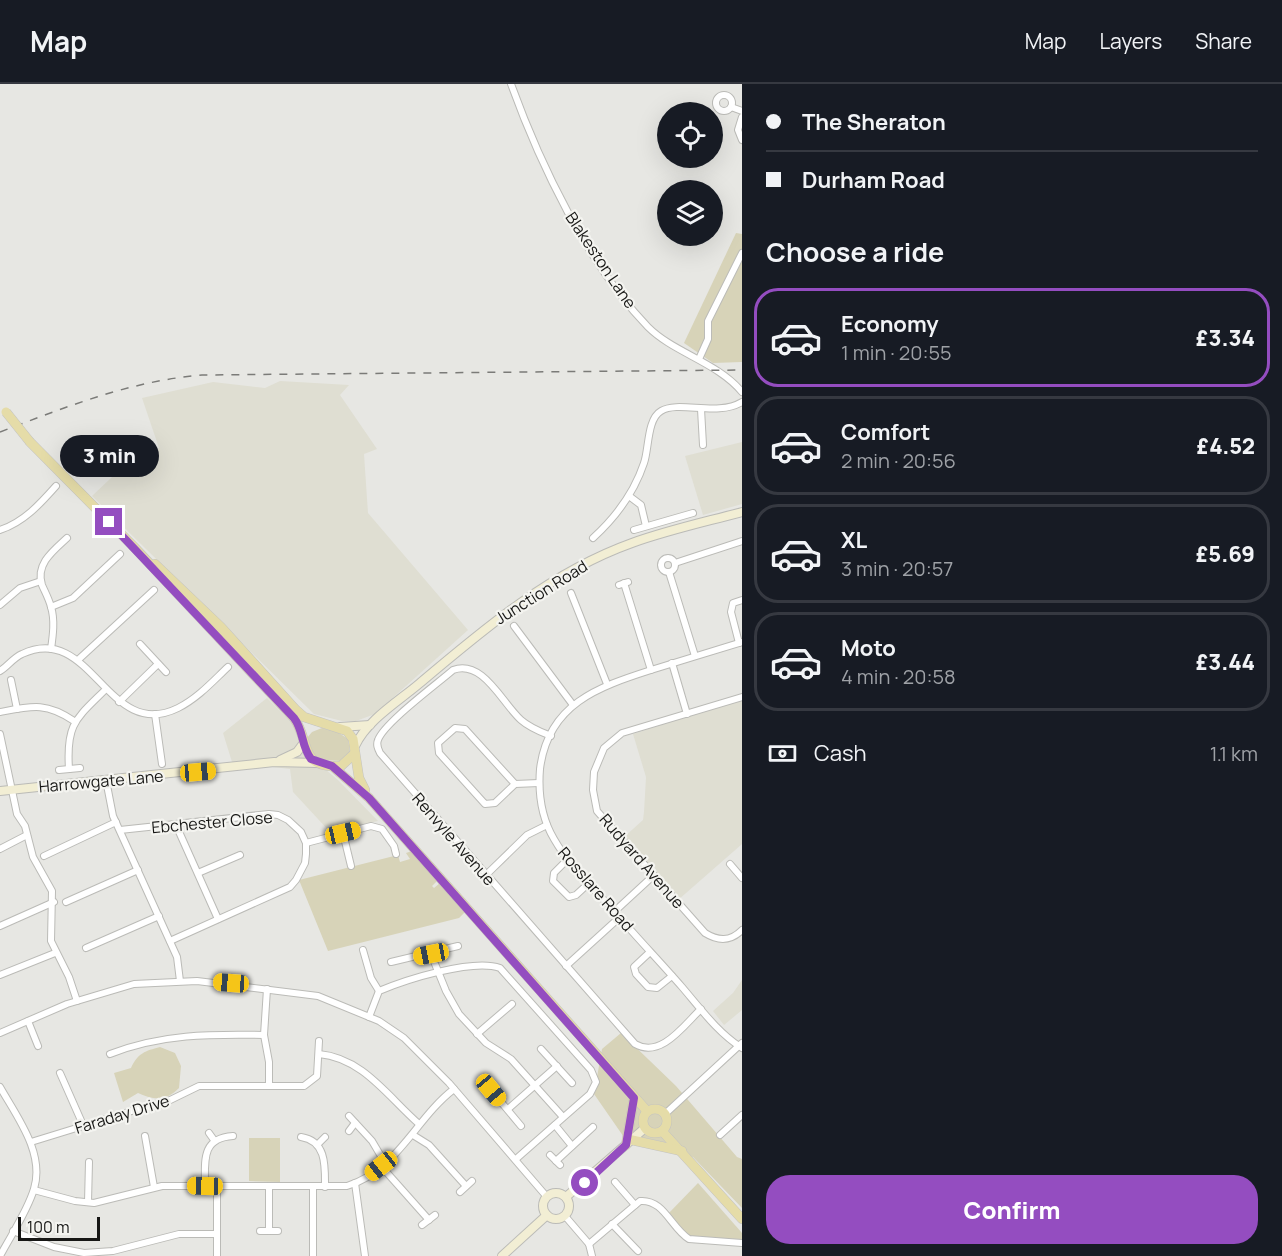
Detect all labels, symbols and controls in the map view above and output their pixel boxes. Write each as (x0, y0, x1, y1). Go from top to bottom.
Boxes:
text: Map (30, 22, 87, 60)
text: Map (1025, 27, 1066, 55)
text: Layers (1099, 27, 1162, 55)
text: Share (1195, 27, 1252, 55)
map controls (657, 102, 723, 246)
button: locate (657, 102, 723, 168)
text: The Sheraton (802, 107, 946, 137)
text: Durham Road (802, 165, 945, 195)
button: layers (657, 180, 723, 246)
street label: Blakeston Lane (561, 207, 641, 313)
text: Choose a ride (766, 233, 944, 270)
text: Economy (841, 309, 939, 339)
icon: car (769, 311, 823, 365)
text: £3.34 (1196, 323, 1255, 353)
text: 1 min · 20:55 (841, 339, 952, 366)
text: Comfort (841, 417, 930, 447)
icon: car (769, 419, 823, 473)
text: £4.52 (1197, 431, 1255, 461)
callout: 3 min (60, 435, 158, 477)
text: 3 min (83, 442, 136, 469)
text: 2 min · 20:56 (841, 447, 956, 474)
route end (95, 508, 122, 535)
text: XL (841, 525, 867, 555)
icon: car (769, 527, 823, 581)
text: £5.69 (1196, 539, 1255, 569)
street label: Junction Road (490, 555, 592, 629)
text: 3 min · 20:57 (841, 555, 953, 582)
text: Moto (841, 633, 896, 663)
icon: car (769, 635, 823, 689)
text: £3.44 (1196, 647, 1255, 677)
text: 4 min · 20:58 (841, 663, 956, 690)
icon: cash (766, 737, 799, 770)
text: Cash (814, 738, 867, 768)
text: 1.1 km (1210, 740, 1258, 767)
car (179, 761, 217, 783)
street label: Harrowgate Lane (38, 765, 164, 797)
street label: Renvyle Avenue (408, 788, 500, 890)
street label: Ebchester Close (151, 806, 273, 838)
street label: Rudyard Avenue (595, 809, 689, 913)
car (323, 820, 363, 846)
street label: Rosslare Road (553, 842, 639, 936)
car (412, 942, 450, 966)
car (212, 973, 250, 993)
car (473, 1070, 509, 1110)
street label: Faraday Drive (72, 1089, 172, 1139)
car (361, 1148, 401, 1184)
route start (571, 1169, 598, 1196)
button: Confirm (766, 1175, 1258, 1244)
car (187, 1177, 223, 1195)
scale bar (18, 1214, 100, 1242)
text: 100 m (27, 1216, 70, 1238)

